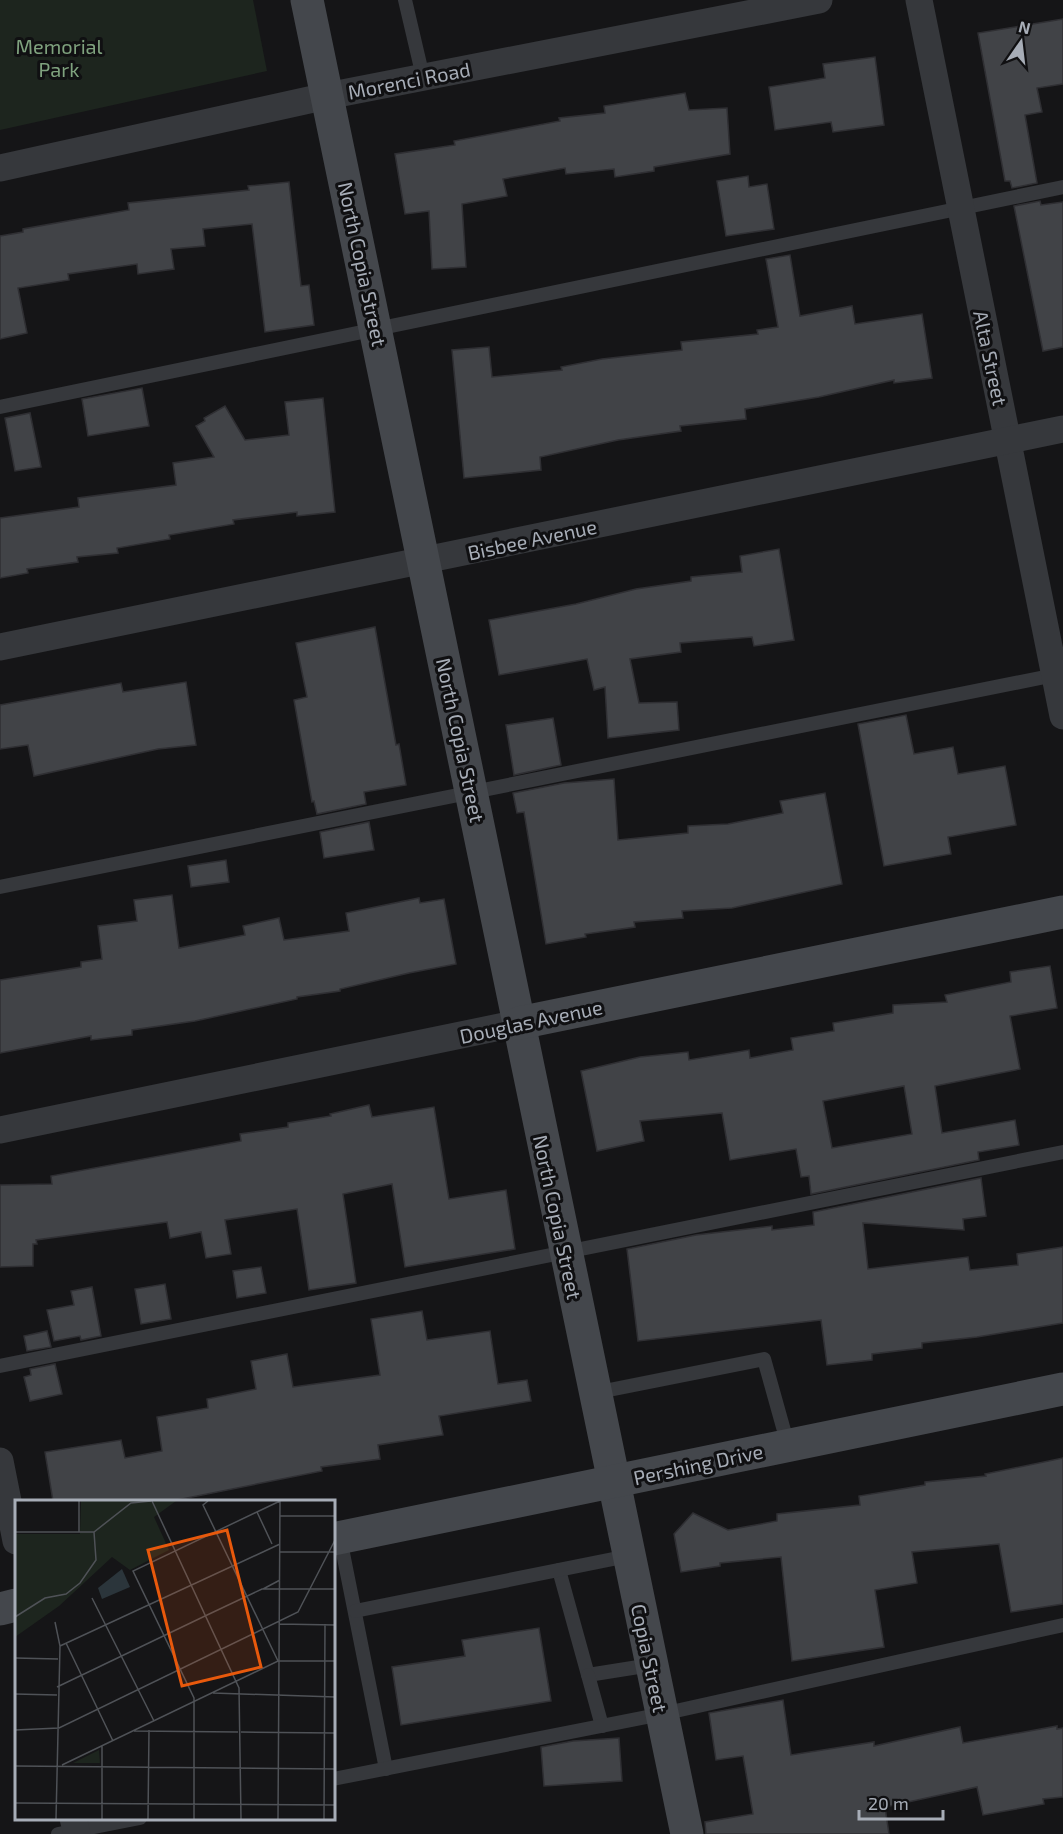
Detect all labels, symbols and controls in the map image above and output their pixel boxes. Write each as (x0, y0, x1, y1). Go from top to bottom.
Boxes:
north arrow (991, 12, 1051, 72)
text: N (1017, 16, 1033, 38)
park label: Memorial Park (15, 34, 103, 81)
street label: Morenci Road (346, 56, 472, 104)
street label: North Copia Street (334, 180, 392, 349)
street label: Alta Street (969, 308, 1013, 408)
street label: Bisbee Avenue (465, 514, 599, 564)
street label: North Copia Street (432, 656, 490, 825)
street label: Douglas Avenue (457, 994, 605, 1048)
street label: North Copia Street (529, 1133, 587, 1302)
street label: Pershing Drive (631, 1439, 765, 1489)
inset map (15, 1500, 334, 1819)
street label: Copia Street (627, 1602, 673, 1715)
scale bar (859, 1783, 943, 1821)
text: 20 m (868, 1792, 909, 1814)

